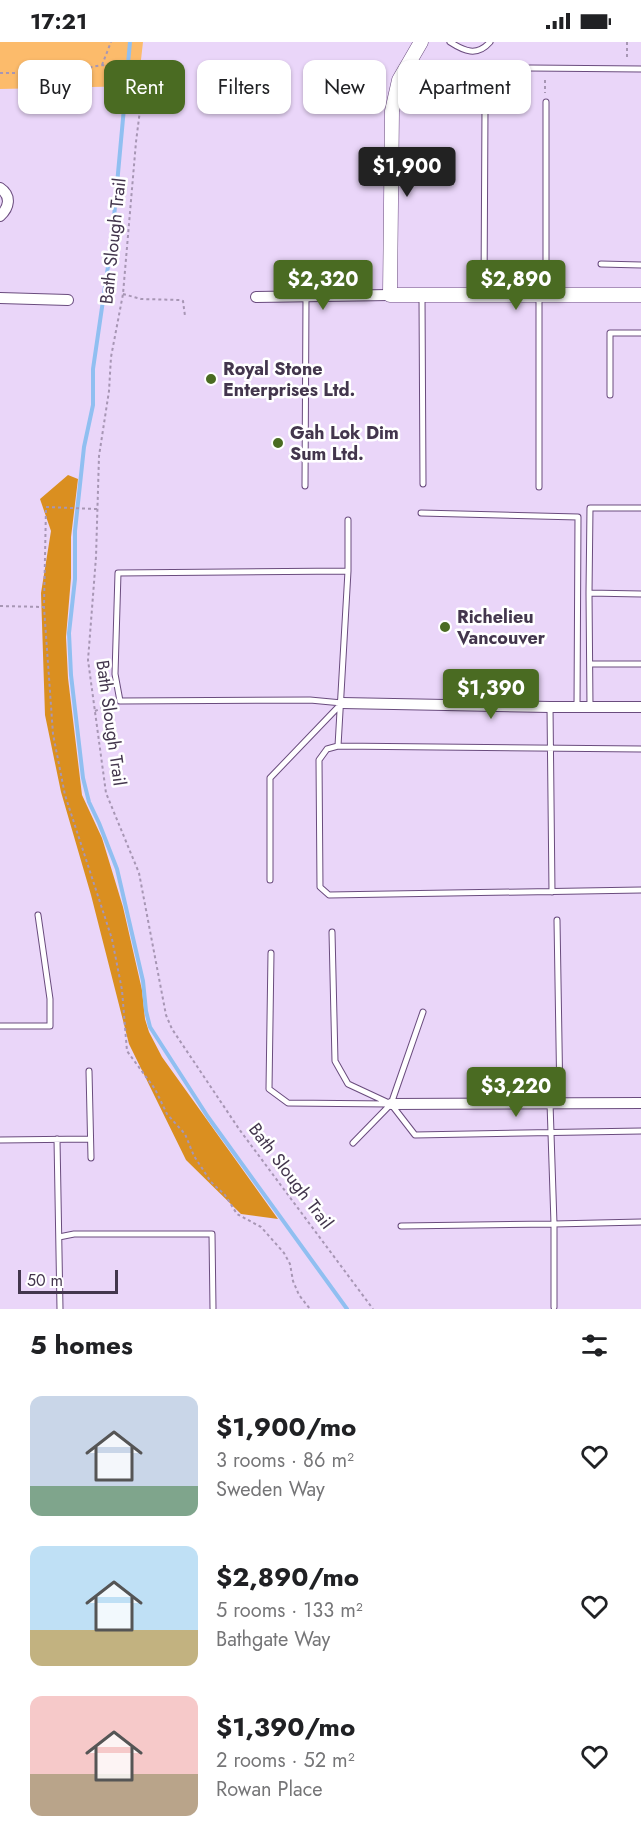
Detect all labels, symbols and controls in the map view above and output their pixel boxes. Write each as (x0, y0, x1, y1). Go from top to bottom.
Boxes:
text: 17:21 (30, 5, 87, 37)
chip: Buy (18, 60, 92, 114)
chip: Rent (104, 60, 185, 114)
chip: Filters (197, 60, 291, 114)
chip: New (303, 60, 386, 114)
chip: Apartment (398, 60, 531, 114)
pin: $1,900 (358, 147, 456, 198)
text: $1,900 (373, 152, 441, 181)
street label: Bath Slough Trail (93, 177, 133, 305)
pin: $2,320 (274, 260, 372, 311)
pin: $2,890 (467, 260, 565, 311)
text: $2,320 (288, 265, 358, 294)
text: $2,890 (480, 265, 552, 294)
place label: Royal Stone Enterprises Ltd. (223, 356, 355, 403)
marker: Royal Stone Enterprises Ltd. (204, 372, 218, 386)
place label: Gah Lok Dim Sum Ltd. (290, 420, 399, 467)
marker: Gah Lok Dim Sum Ltd. (271, 436, 285, 450)
place label: Richelieu Vancouver (456, 604, 546, 651)
marker: Richelieu Vancouver (438, 620, 452, 634)
street label: Bath Slough Trail (89, 658, 133, 788)
pin: $1,390 (442, 669, 540, 720)
text: $1,390 (457, 674, 525, 703)
pin: $3,220 (467, 1067, 565, 1118)
text: $3,220 (481, 1072, 551, 1101)
street label: Bath Slough Trail (242, 1118, 340, 1234)
scale bar (18, 1267, 118, 1294)
text: 50 m (27, 1269, 63, 1292)
text: 5 homes (30, 1326, 133, 1364)
icon: filters (578, 1329, 611, 1362)
text: $1,900/mo (216, 1408, 356, 1446)
icon: home (78, 1420, 150, 1492)
icon: heart (578, 1440, 611, 1473)
text: 3 rooms · 86 m² (216, 1446, 354, 1475)
text: Sweden Way (216, 1475, 325, 1504)
text: $2,890/mo (216, 1558, 359, 1596)
icon: home (78, 1570, 150, 1642)
icon: heart (578, 1590, 611, 1623)
text: 5 rooms · 133 m² (216, 1596, 363, 1625)
text: Bathgate Way (216, 1625, 330, 1654)
text: $1,390/mo (216, 1708, 355, 1746)
icon: home (78, 1720, 150, 1792)
icon: heart (578, 1740, 611, 1773)
text: 2 rooms · 52 m² (216, 1746, 355, 1775)
text: Rowan Place (216, 1775, 323, 1804)

